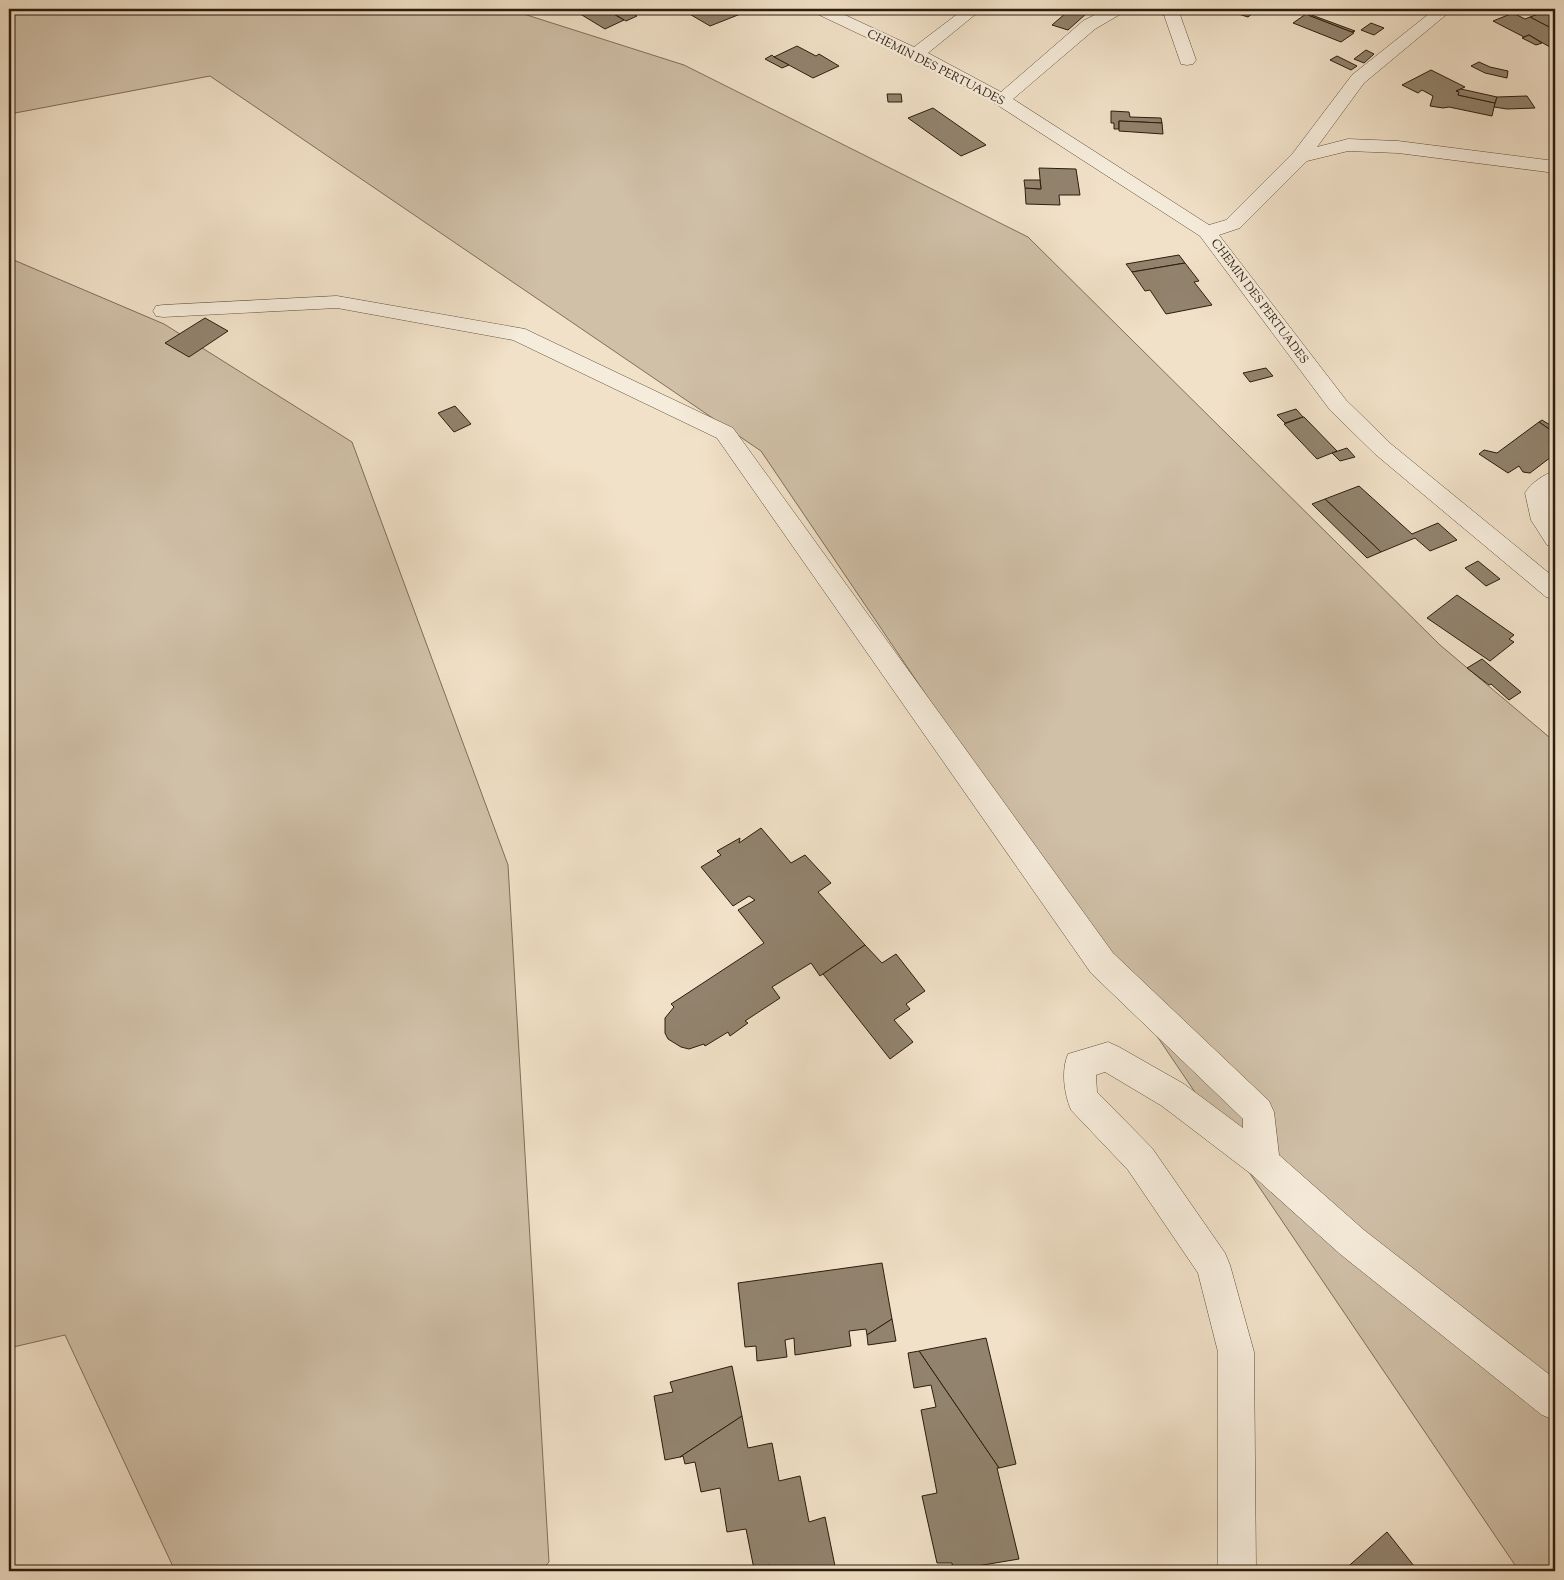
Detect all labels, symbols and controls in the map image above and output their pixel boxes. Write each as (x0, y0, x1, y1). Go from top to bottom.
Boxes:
street label: CHEMIN DES PERTUADES (863, 25, 1008, 111)
street label: CHEMIN DES PERTUADES (1206, 235, 1312, 368)

